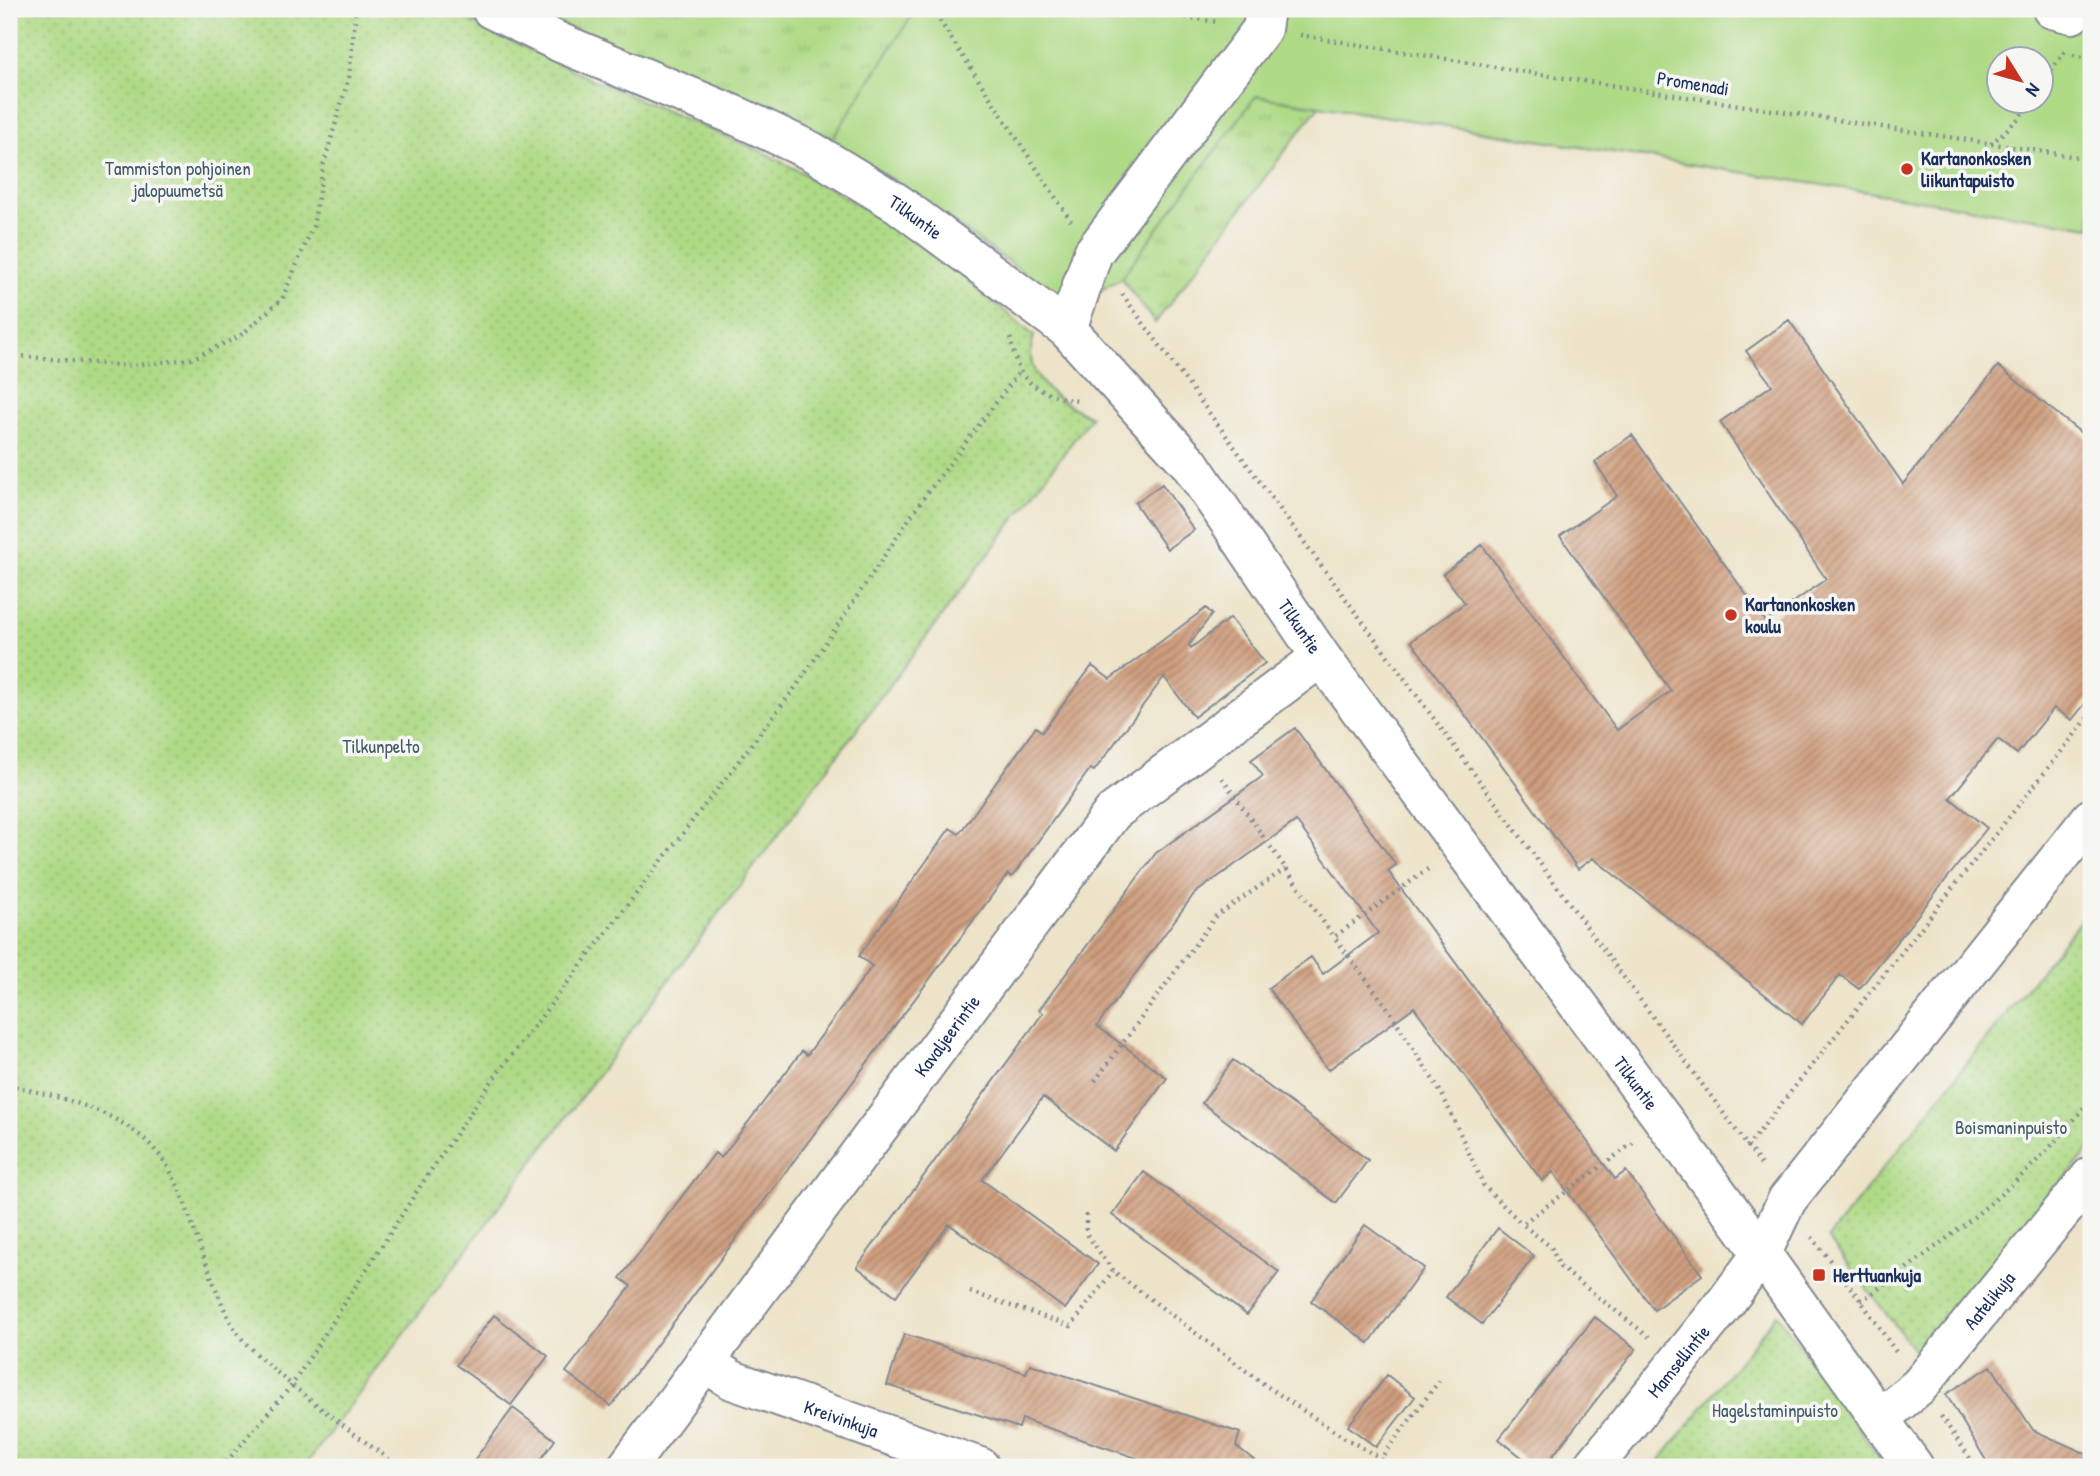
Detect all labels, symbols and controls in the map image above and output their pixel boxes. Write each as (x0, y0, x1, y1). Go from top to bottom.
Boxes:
north arrow (1984, 46, 2054, 116)
street label: Promenadi (1655, 65, 1731, 101)
text: N (2020, 78, 2047, 102)
place label: Kartanonkosken liikuntapuisto (1921, 145, 2032, 194)
park label: Tammiston pohjoinen jalopuumetsä (105, 155, 251, 203)
marker: Kartanonkosken liikuntapuisto (1899, 161, 1915, 177)
street label: Tilkuntie (884, 188, 948, 246)
place label: Kartanonkosken koulu (1745, 591, 1856, 639)
street label: Tilkuntie (1272, 594, 1328, 659)
marker: Kartanonkosken koulu (1723, 607, 1739, 623)
park label: Tilkunpelto (342, 733, 420, 759)
street label: Kavaljeerintie (908, 989, 986, 1082)
street label: Tilkuntie (1608, 1051, 1665, 1115)
park label: Boismaninpuisto (1955, 1114, 2067, 1140)
place label: Herttuankuja (1833, 1262, 1921, 1288)
street label: Aatelikuja (1958, 1266, 2021, 1335)
marker: Herttuankuja (1811, 1267, 1827, 1283)
street label: Mamsellintie (1641, 1319, 1716, 1403)
street label: Kreivinkuja (801, 1393, 882, 1443)
park label: Hagelstaminpuisto (1712, 1397, 1838, 1423)

